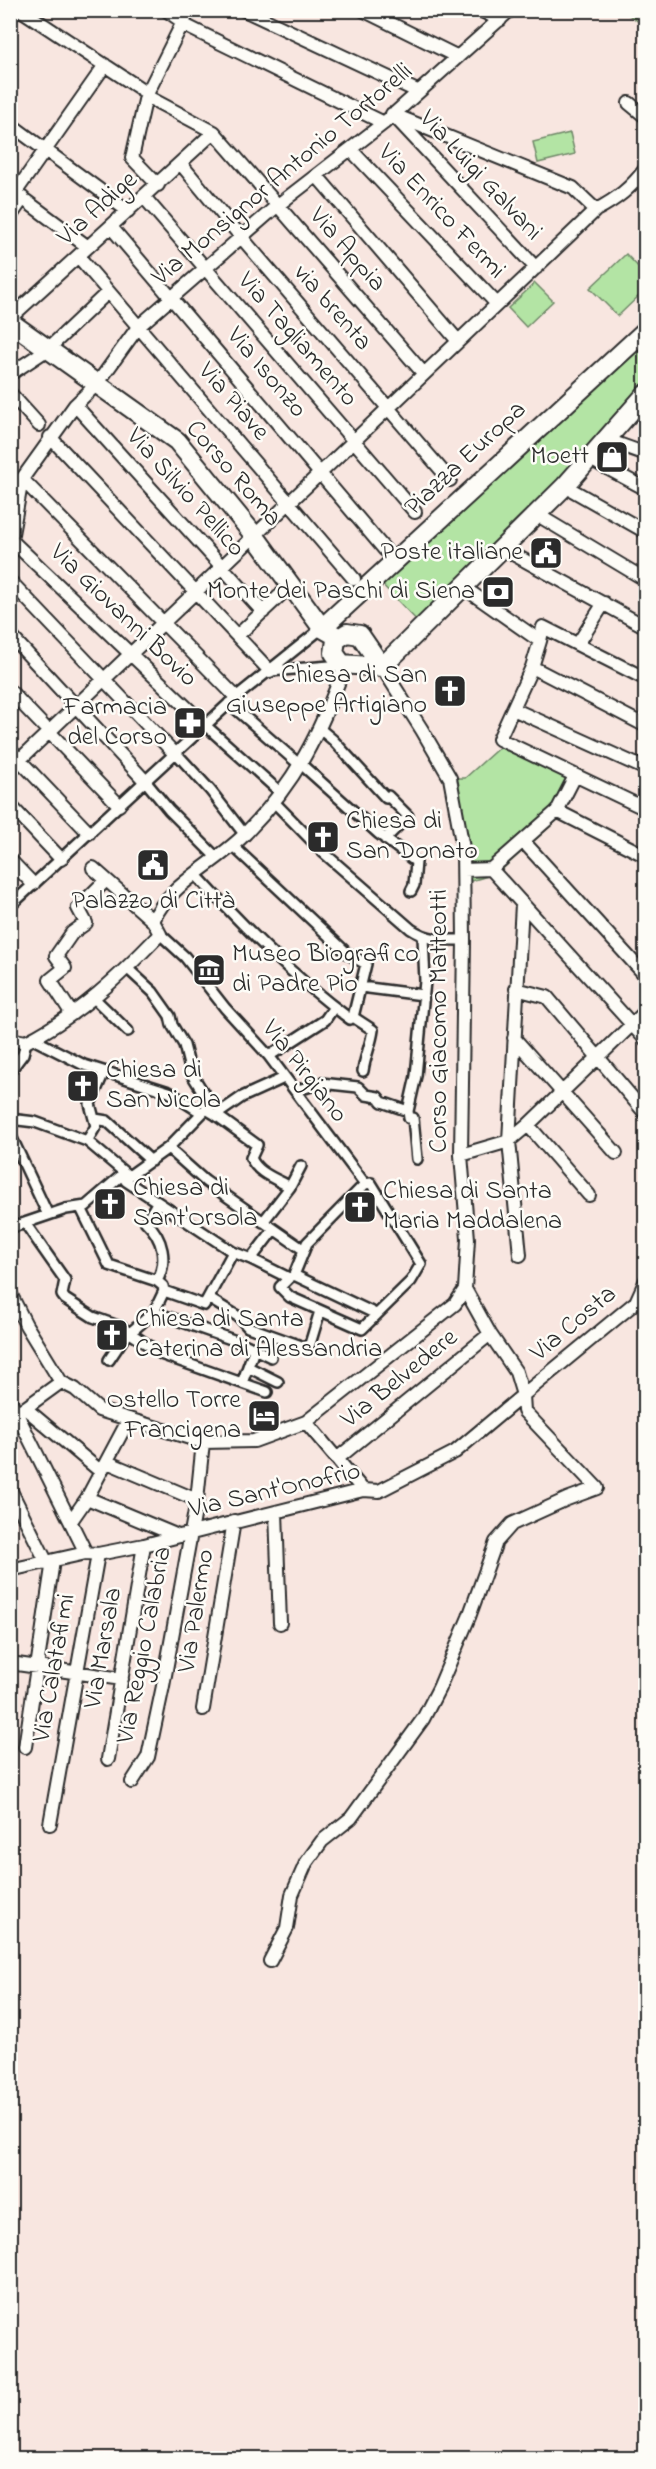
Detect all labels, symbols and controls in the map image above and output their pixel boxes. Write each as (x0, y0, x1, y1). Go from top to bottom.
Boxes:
street label: Via Monsignor Antonio Tortorelli (143, 54, 422, 297)
street label: Via Luigi Galvani (408, 101, 551, 250)
street label: Via Enrico Fermi (367, 135, 514, 288)
street label: Via Adige (48, 162, 147, 256)
street label: Via Appia (299, 198, 395, 301)
street label: via brenta (283, 256, 381, 360)
street label: Via Tagliamento (227, 263, 367, 416)
street label: Via Isonzo (216, 318, 316, 427)
street label: Via Piave (187, 354, 278, 450)
street label: Piazza Europa (396, 392, 536, 526)
street label: Corso Roma (176, 412, 290, 536)
street label: Via Silvio Pellico (116, 419, 254, 566)
place label: Moett (531, 438, 589, 476)
shop icon: Moett (594, 439, 630, 475)
street label: Via Giovanni Bovio (40, 534, 206, 697)
place label: Poste italiane (381, 534, 523, 572)
public building icon: Poste italiane (528, 535, 564, 571)
place label: Monte dei Paschi di Siena (207, 573, 475, 611)
bank icon: Monte dei Paschi di Siena (480, 574, 516, 610)
place label: Chiesa di San Giuseppe Artigiano (226, 657, 427, 725)
church icon: Chiesa di San Giuseppe Artigiano (432, 673, 468, 709)
place label: Farmacia del Corso (63, 689, 167, 757)
pharmacy icon: Farmacia del Corso (172, 705, 208, 741)
place label: Chiesa di San Donato (346, 803, 478, 871)
church icon: Chiesa di San Donato (305, 819, 341, 855)
public building icon: Palazzo di Città (135, 847, 171, 883)
place label: Palazzo di Città (71, 883, 235, 921)
street label: Corso Giacomo Matteotti (421, 889, 459, 1153)
place label: Museo Biografico di Padre Pio (232, 936, 419, 1004)
museum icon: Museo Biografico di Padre Pio (191, 952, 227, 988)
street label: Via Pirgiano (251, 1012, 356, 1132)
place label: Chiesa di San Nicola (106, 1052, 221, 1120)
church icon: Chiesa di San Nicola (65, 1068, 101, 1104)
place label: Chiesa di Sant'Orsola (133, 1170, 258, 1238)
place label: Chiesa di Santa Maria Maddalena (383, 1173, 562, 1241)
church icon: Chiesa di Sant'Orsola (92, 1186, 128, 1222)
church icon: Chiesa di Santa Maria Maddalena (342, 1189, 378, 1225)
street label: Via Costa (522, 1276, 625, 1372)
place label: Chiesa di Santa Caterina di Alessandria (135, 1301, 382, 1369)
church icon: Chiesa di Santa Caterina di Alessandria (94, 1317, 130, 1353)
street label: Via Belvedere (333, 1320, 467, 1439)
place label: Ostello Torre Francigena (106, 1382, 241, 1450)
hotel icon: Ostello Torre Francigena (246, 1398, 282, 1434)
street label: Via Sant'Onofrio (185, 1453, 364, 1529)
street label: Via Reggio Calabria (107, 1543, 183, 1748)
street label: Via Palermo (168, 1547, 225, 1676)
street label: Via Marsala (74, 1584, 133, 1713)
street label: Via Calatafimi (23, 1591, 87, 1746)

